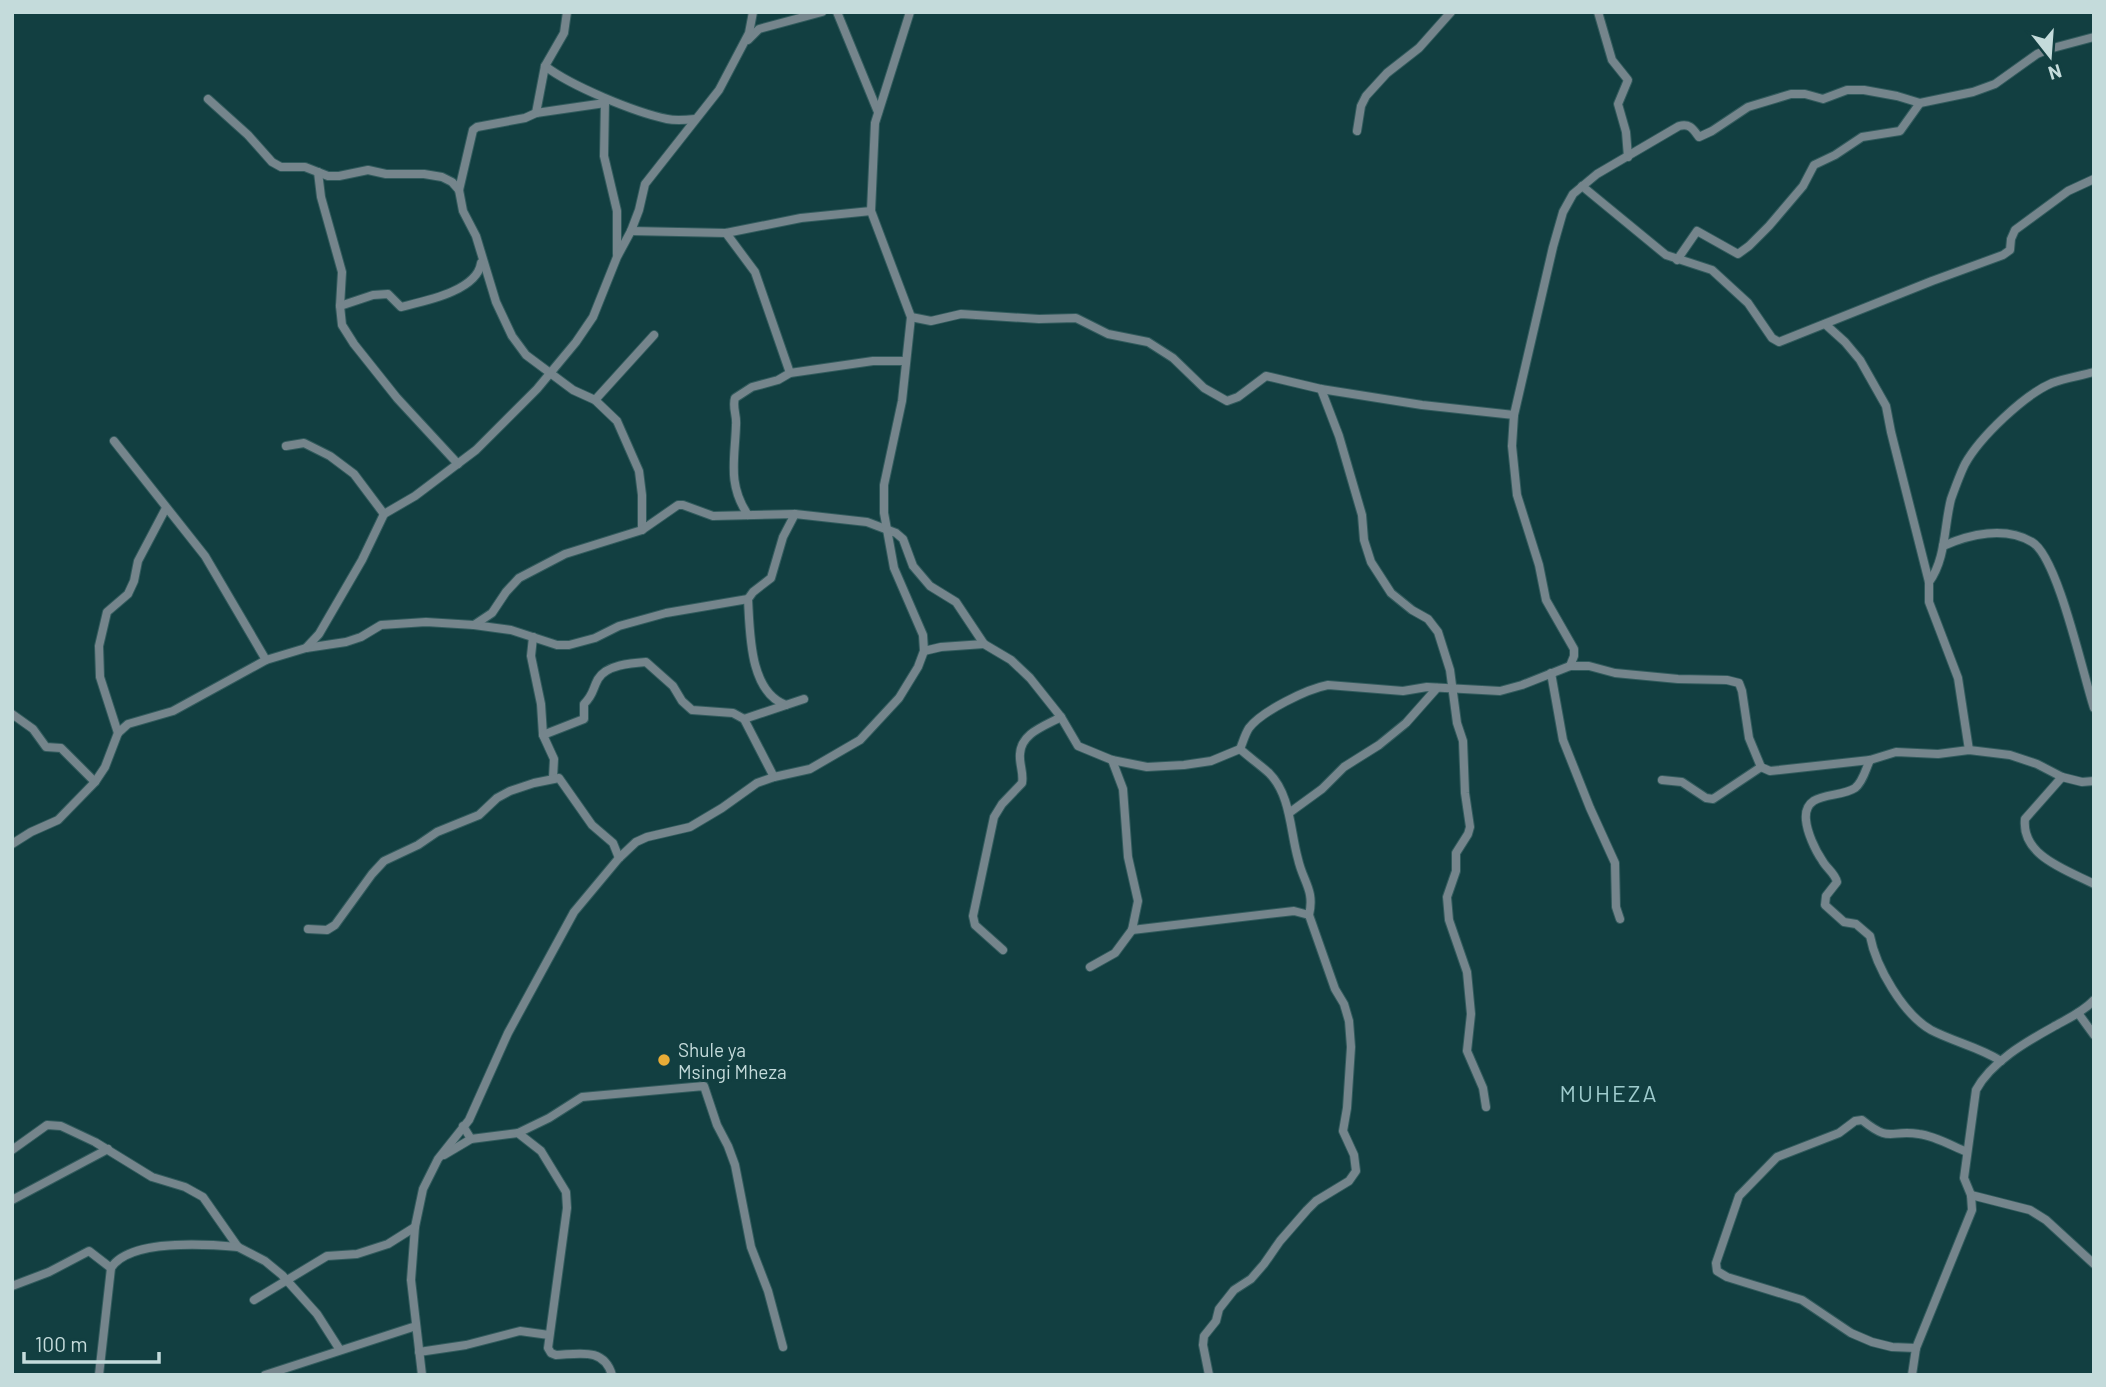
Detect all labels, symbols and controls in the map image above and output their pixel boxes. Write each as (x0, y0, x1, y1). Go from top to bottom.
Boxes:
north arrow (2015, 21, 2085, 91)
text: N (2046, 60, 2065, 86)
place label: Shule ya Msingi Mheza (678, 1038, 787, 1083)
marker: Shule ya Msingi Mheza (656, 1052, 672, 1068)
district label: MUHEZA (1560, 1079, 1658, 1107)
scale bar (24, 1320, 159, 1364)
text: 100 m (35, 1331, 88, 1356)

